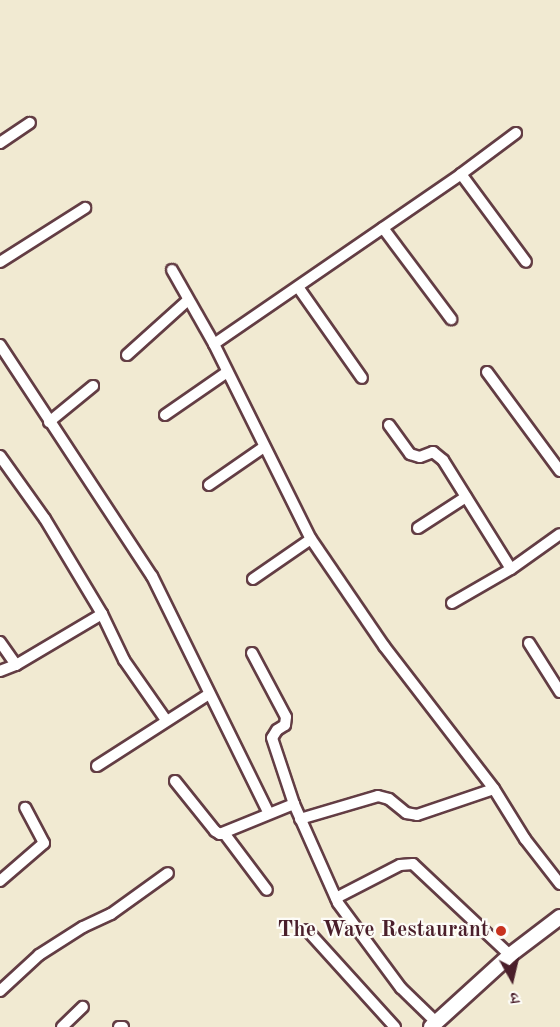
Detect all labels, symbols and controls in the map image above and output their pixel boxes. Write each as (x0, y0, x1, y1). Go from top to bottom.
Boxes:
place label: The Wave Restaurant (278, 918, 489, 944)
marker: The Wave Restaurant (494, 924, 508, 938)
north arrow (482, 949, 542, 1009)
text: उ (509, 988, 520, 1005)

